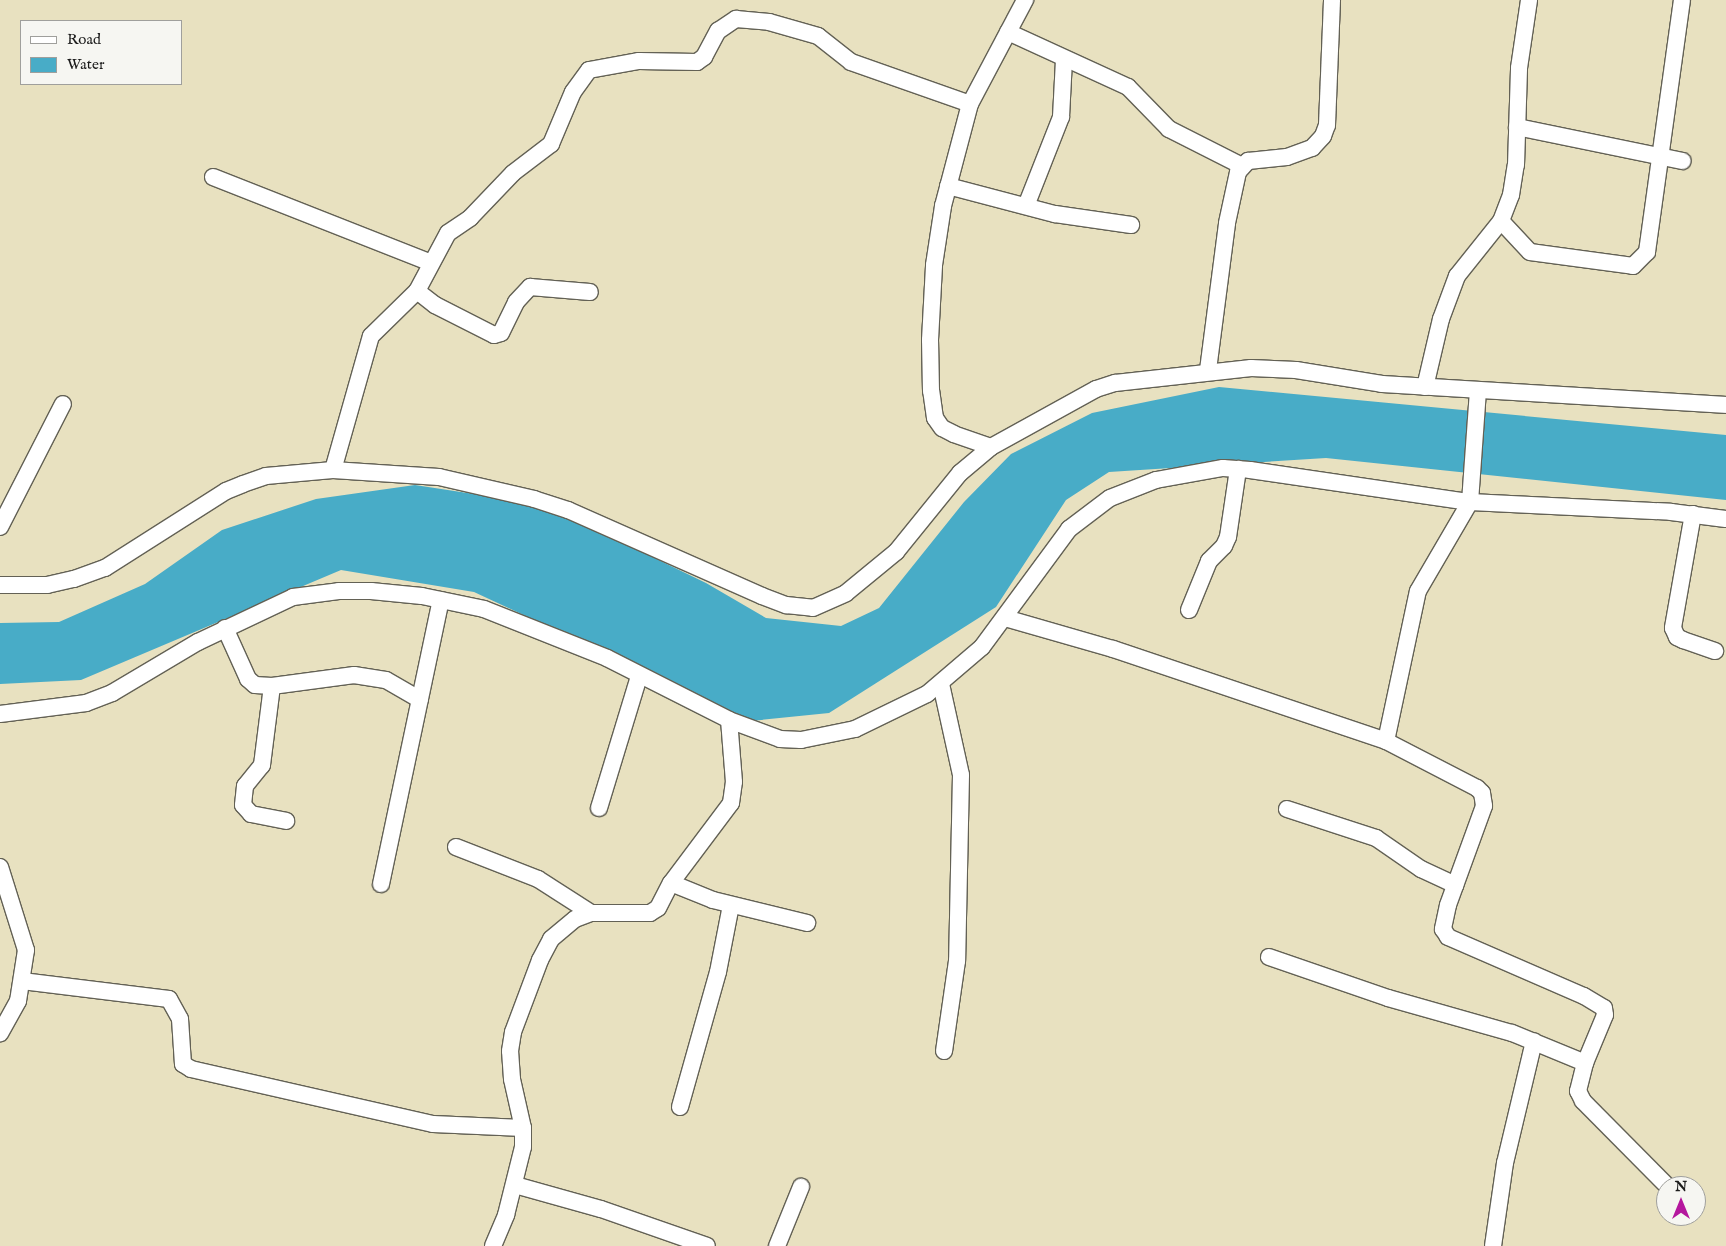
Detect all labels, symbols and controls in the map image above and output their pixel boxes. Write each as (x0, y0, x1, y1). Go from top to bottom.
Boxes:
legend (20, 20, 182, 85)
text: Road (67, 30, 101, 49)
text: Water (67, 55, 104, 74)
north arrow (1656, 1176, 1706, 1226)
text: N (1675, 1178, 1687, 1196)

